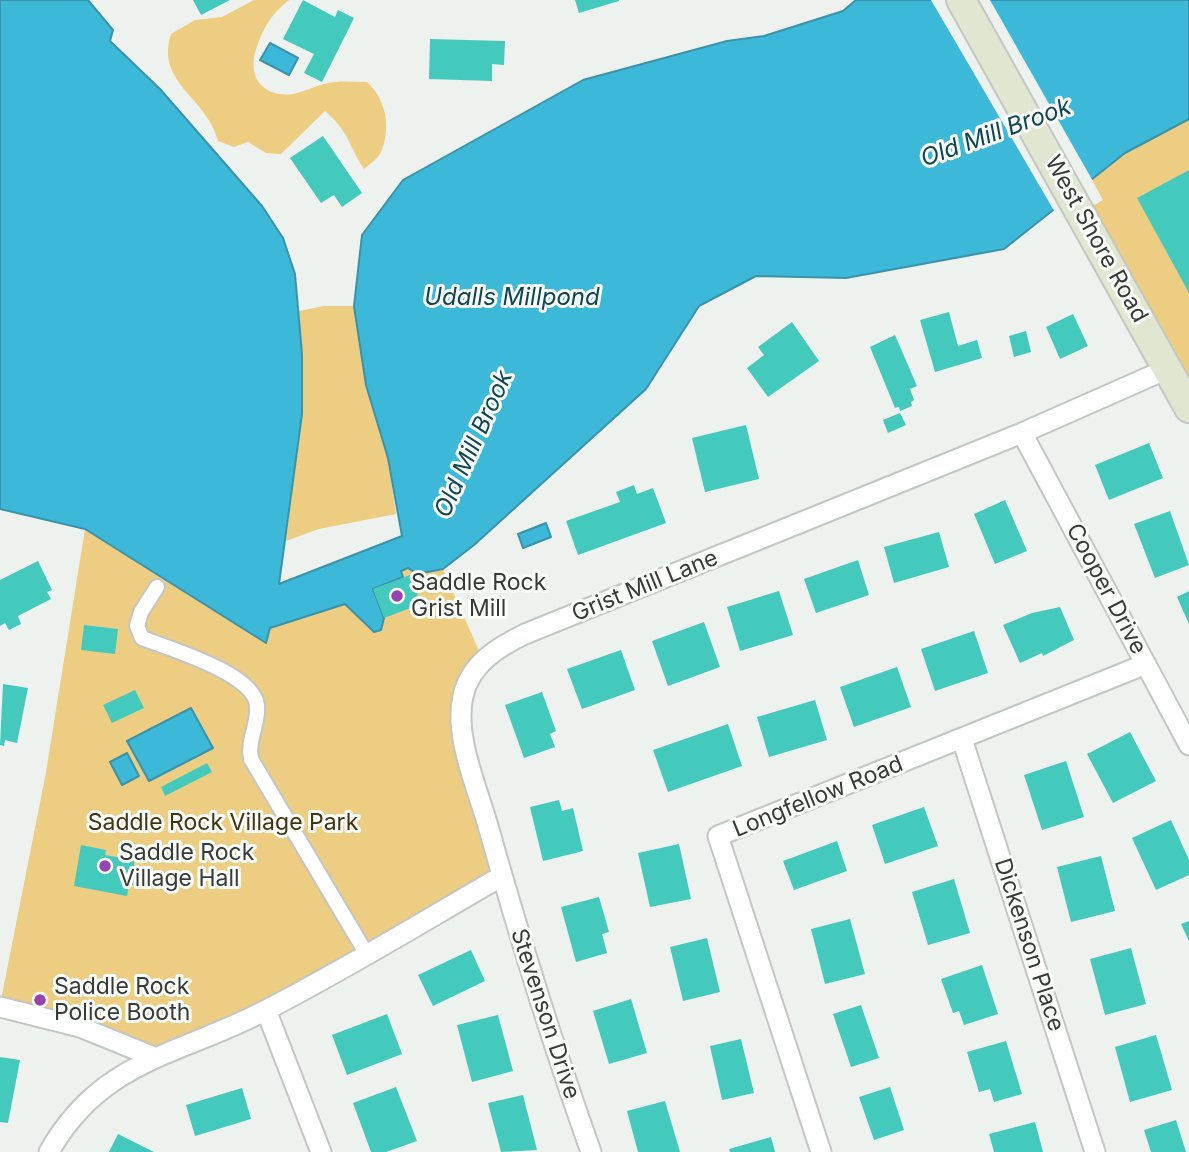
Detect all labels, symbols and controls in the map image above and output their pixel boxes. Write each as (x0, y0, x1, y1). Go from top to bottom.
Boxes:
water label: Old Mill Brook (917, 92, 1075, 174)
street label: West Shore Road (1039, 151, 1153, 327)
water label: Udalls Millpond (424, 284, 600, 312)
water label: Old Mill Brook (429, 366, 519, 522)
street label: Cooper Drive (1060, 519, 1152, 659)
street label: Grist Mill Lane (568, 544, 722, 628)
place label: Saddle Rock Grist Mill (411, 569, 546, 623)
marker: Saddle Rock Grist Mill (389, 588, 405, 604)
street label: Longfellow Road (729, 750, 907, 844)
park label: Saddle Rock Village Park (88, 809, 358, 837)
place label: Saddle Rock Village Hall (119, 839, 254, 893)
street label: Dickenson Place (988, 855, 1070, 1035)
marker: Saddle Rock Village Hall (97, 858, 113, 874)
street label: Stevenson Drive (504, 925, 586, 1103)
place label: Saddle Rock Police Booth (54, 973, 190, 1027)
marker: Saddle Rock Police Booth (32, 992, 48, 1008)

